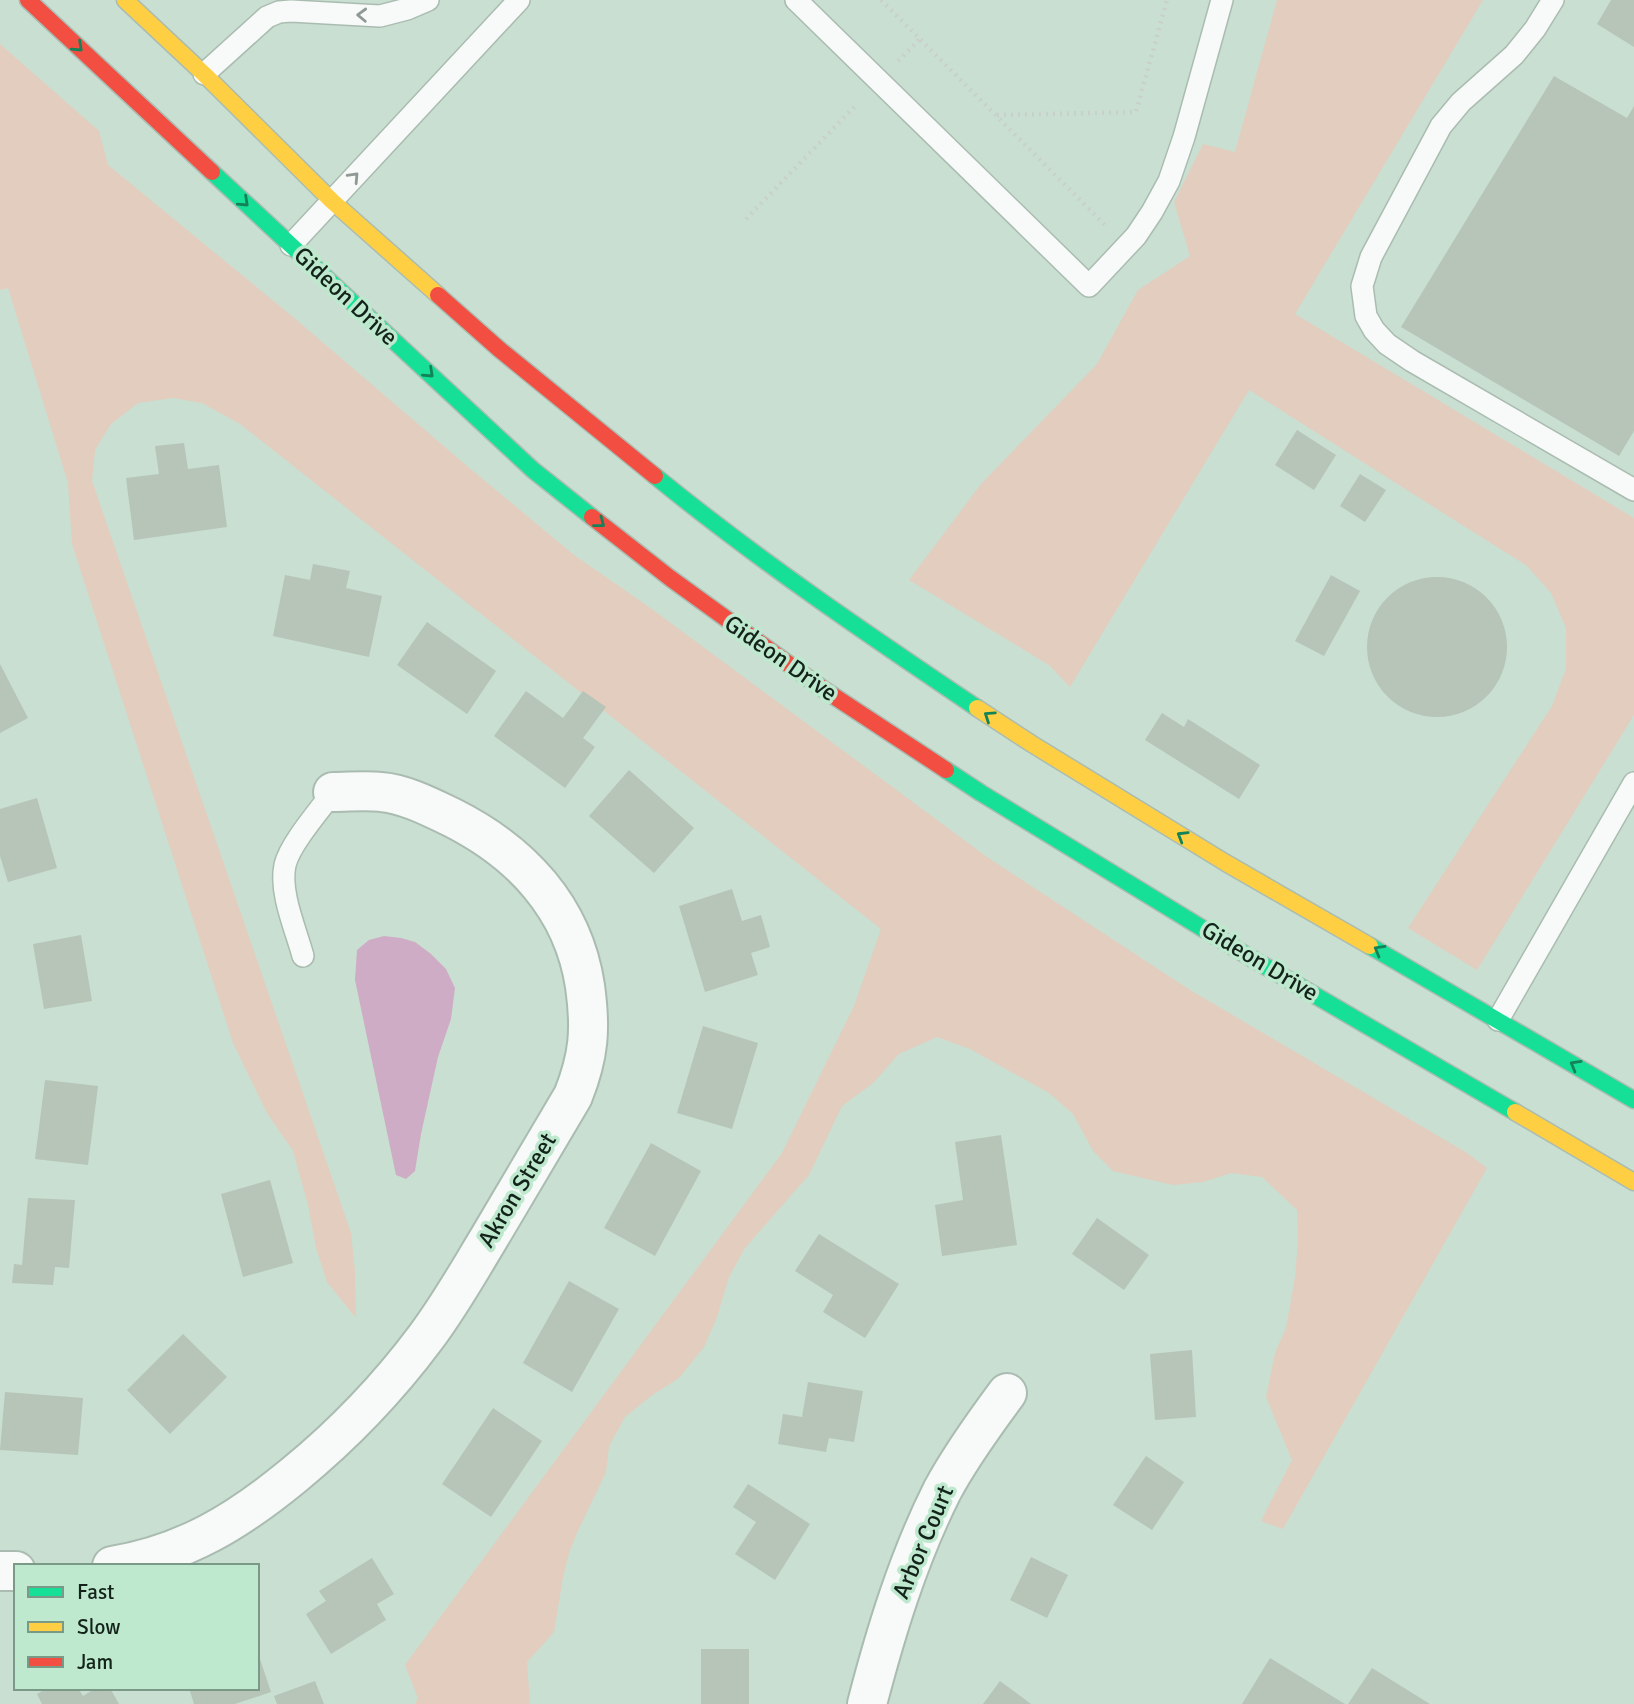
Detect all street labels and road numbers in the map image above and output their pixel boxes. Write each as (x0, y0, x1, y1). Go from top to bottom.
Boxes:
street label: Gideon Drive (288, 240, 404, 352)
street label: Gideon Drive (719, 608, 843, 708)
street label: Gideon Drive (1196, 914, 1324, 1008)
street label: Akron Street (471, 1127, 563, 1253)
street label: Arbor Court (886, 1481, 960, 1603)

